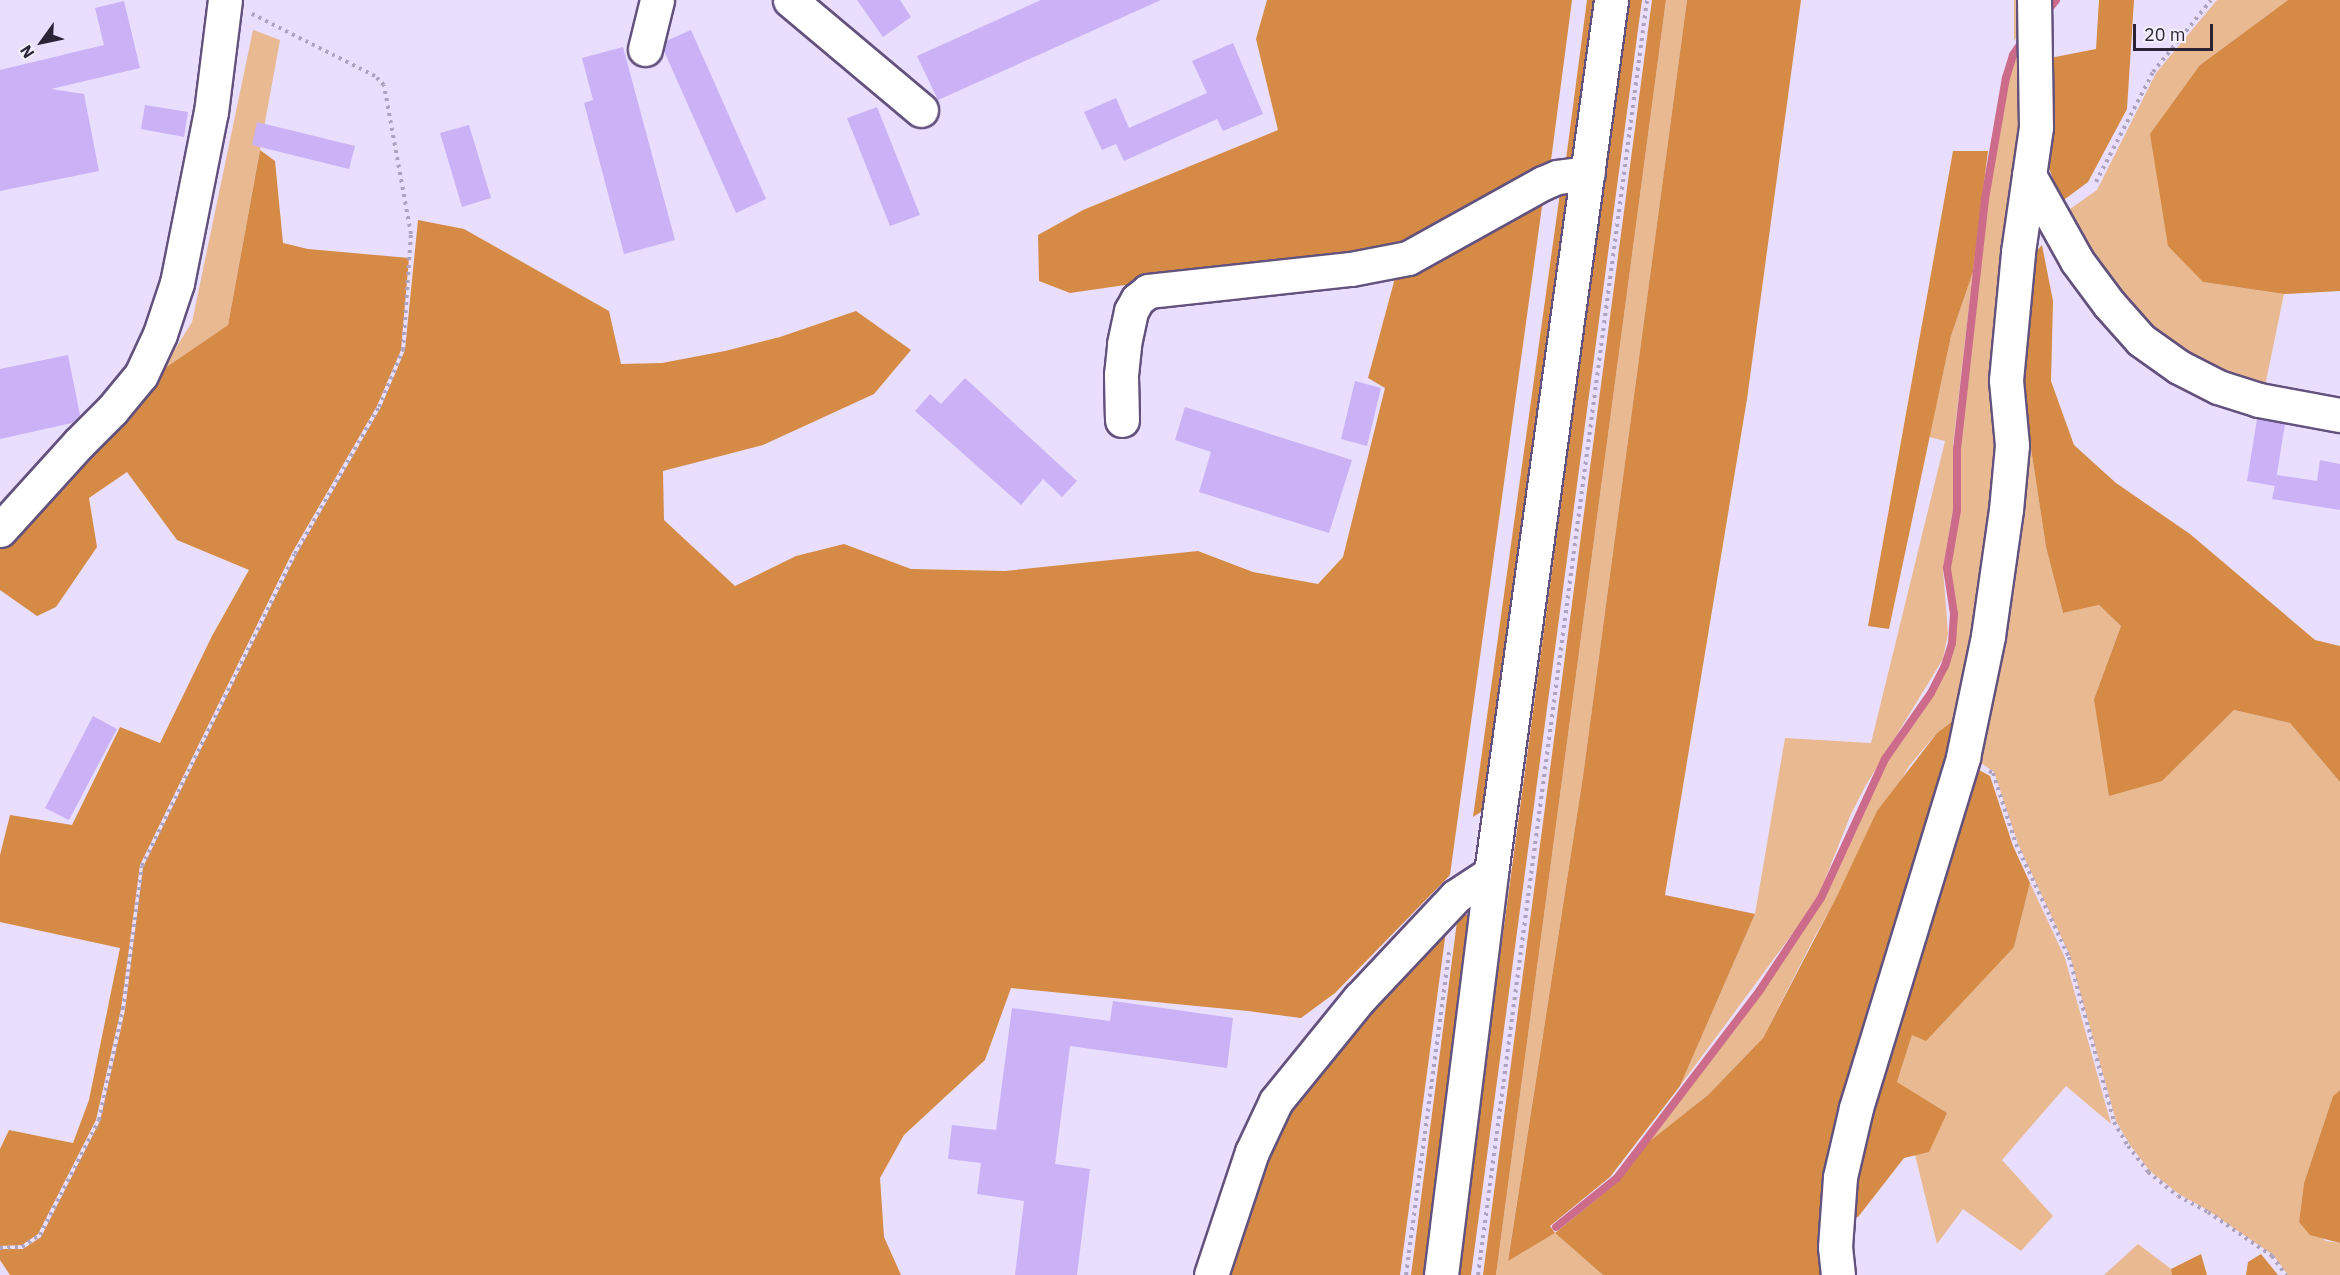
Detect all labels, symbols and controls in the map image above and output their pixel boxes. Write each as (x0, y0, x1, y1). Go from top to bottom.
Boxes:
north arrow (12, 12, 72, 72)
scale bar (2136, 12, 2216, 50)
text: 20 m (2144, 23, 2186, 46)
text: N (15, 41, 38, 62)

